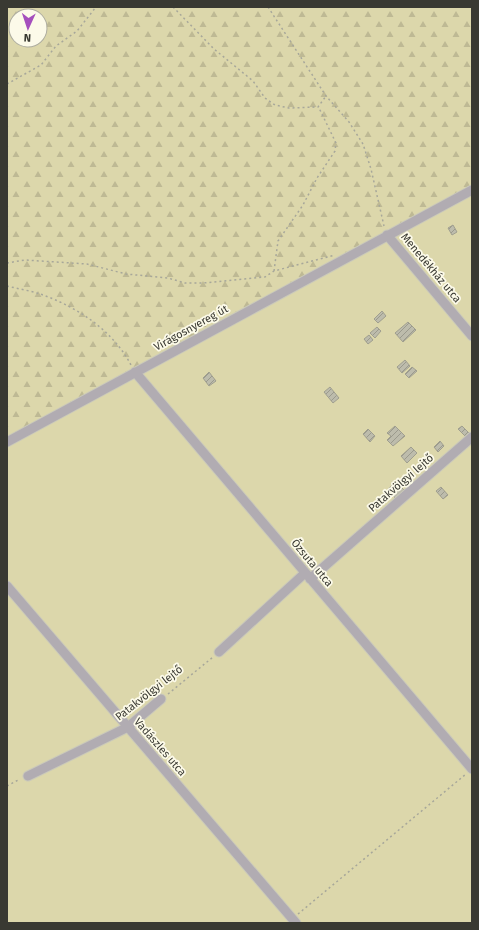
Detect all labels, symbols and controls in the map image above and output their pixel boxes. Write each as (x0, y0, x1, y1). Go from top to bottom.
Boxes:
north arrow (8, 8, 48, 48)
text: N (24, 31, 31, 44)
street label: Menedékház utca (398, 231, 464, 305)
street label: Virágosnyereg út (152, 302, 230, 354)
street label: Patakvölgyi lejtő (366, 451, 436, 515)
street label: Őzsuta utca (288, 536, 336, 589)
street label: Patakvölgyi lejtő (113, 663, 185, 723)
street label: Vadászles utca (131, 715, 189, 779)

